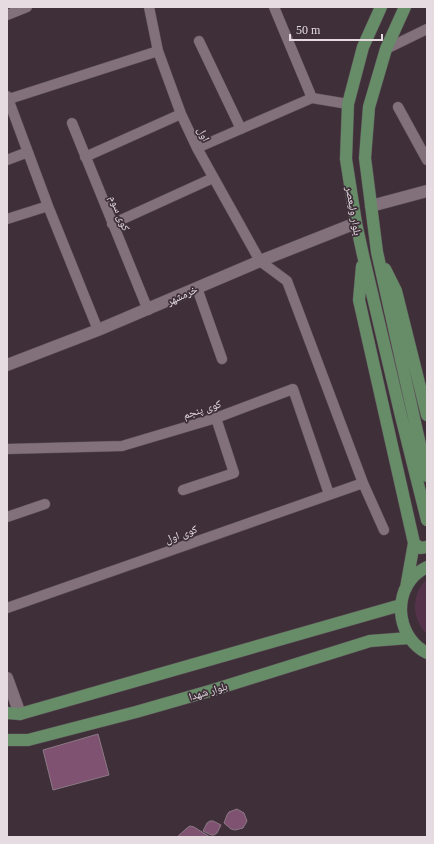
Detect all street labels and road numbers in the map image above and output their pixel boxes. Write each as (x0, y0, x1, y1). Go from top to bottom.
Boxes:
street label: اول (195, 125, 212, 143)
street label: بلوار ولیعصر (343, 185, 364, 236)
street label: کوی سوم (107, 194, 133, 233)
street label: خرمشهر (164, 283, 199, 308)
street label: کوی پنجم (181, 397, 224, 423)
street label: کوی اول (163, 522, 200, 546)
street label: بلوار شهدا (187, 679, 229, 703)

